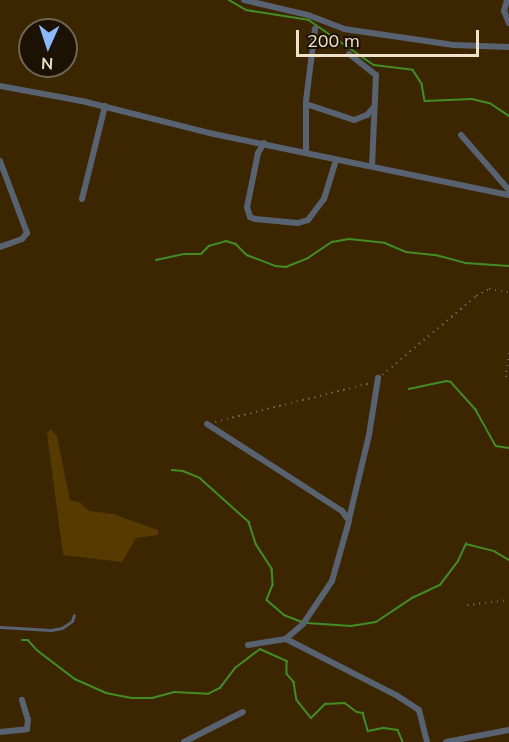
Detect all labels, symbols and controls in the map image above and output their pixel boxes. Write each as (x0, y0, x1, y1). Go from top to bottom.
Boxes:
north arrow (18, 18, 78, 78)
scale bar (299, 18, 482, 56)
text: 200 m (307, 29, 360, 52)
text: N (41, 54, 54, 74)

